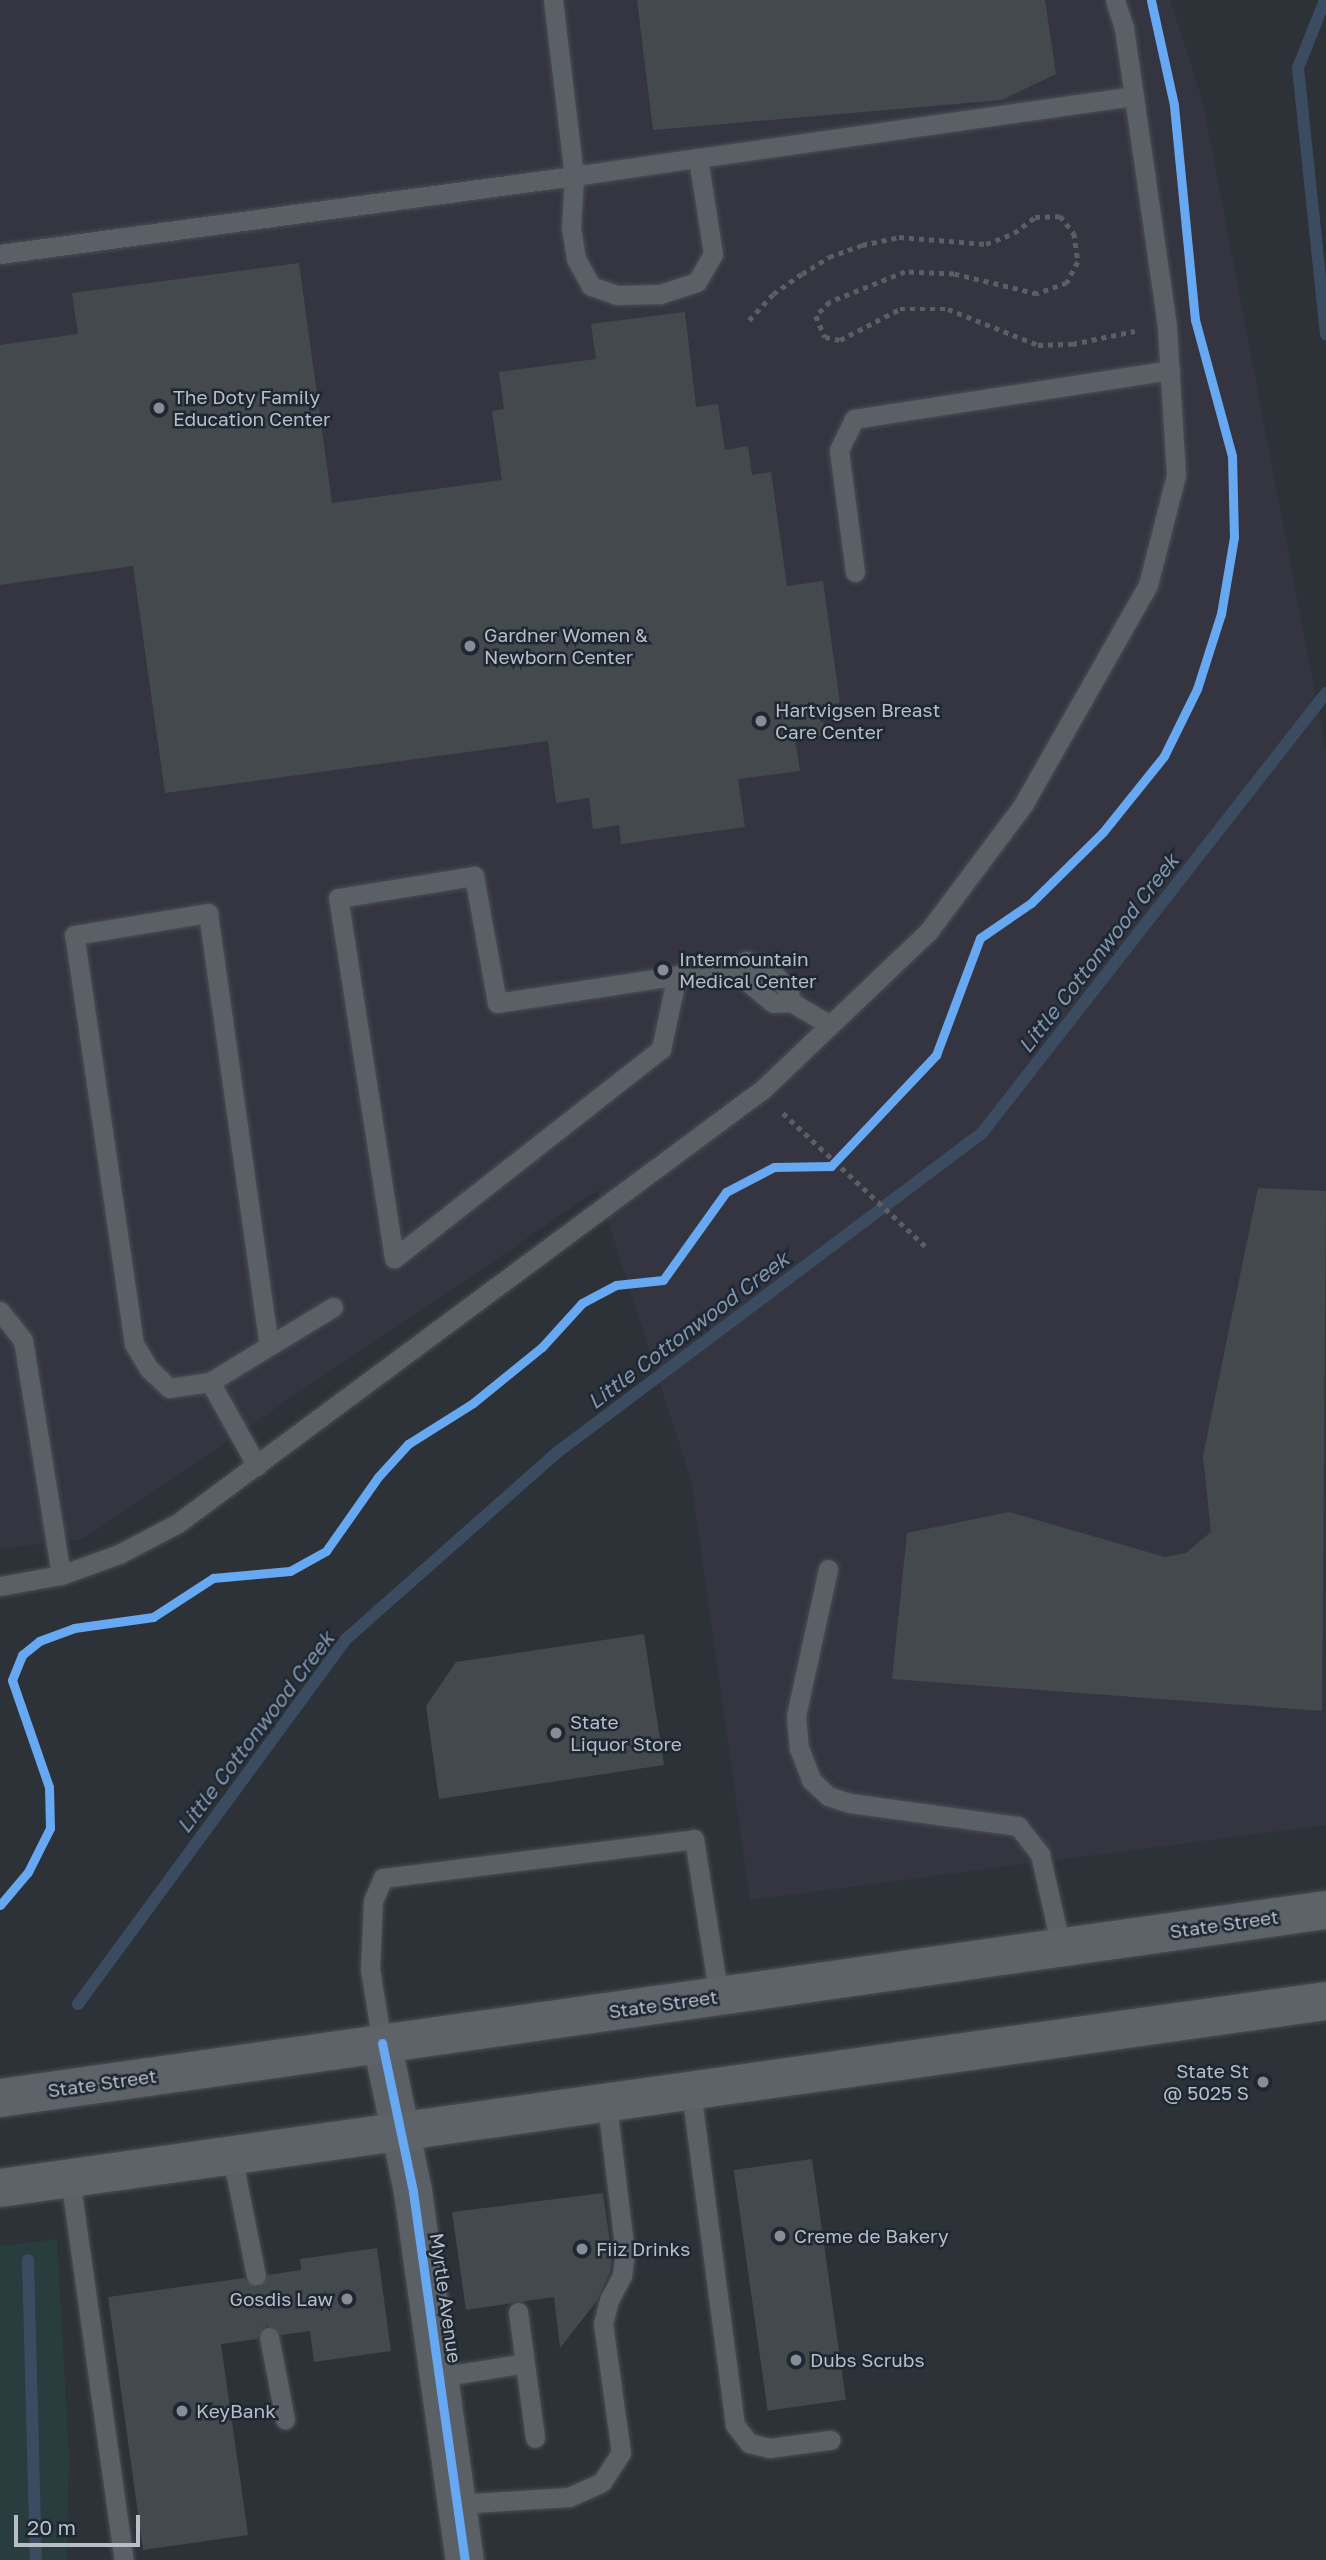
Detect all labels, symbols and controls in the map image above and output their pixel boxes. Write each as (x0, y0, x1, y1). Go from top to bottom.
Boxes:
place label: The Doty Family Education Center (173, 386, 330, 430)
marker: The Doty Family Education Center (151, 400, 167, 416)
place label: Gardner Women & Newborn Center (484, 624, 648, 668)
marker: Gardner Women & Newborn Center (462, 638, 478, 654)
place label: Hartvigsen Breast Care Center (775, 699, 940, 743)
marker: Hartvigsen Breast Care Center (753, 713, 769, 729)
water label: Little Cottonwood Creek (1012, 848, 1184, 1058)
place label: Intermountain Medical Center (679, 948, 817, 992)
marker: Intermountain Medical Center (653, 960, 673, 980)
water label: Little Cottonwood Creek (582, 1246, 794, 1414)
water label: Little Cottonwood Creek (171, 1626, 339, 1838)
place label: State Liquor Store (570, 1711, 682, 1755)
marker: State Liquor Store (548, 1725, 564, 1741)
street label: State Street (1168, 1905, 1280, 1943)
street label: State Street (607, 1985, 719, 2023)
place label: State St @ 5025 S (1163, 2060, 1249, 2104)
street label: State Street (46, 2064, 158, 2102)
marker: State St @ 5025 S (1255, 2074, 1271, 2090)
place label: Creme de Bakery (794, 2225, 949, 2247)
marker: Creme de Bakery (772, 2228, 788, 2244)
street label: Myrtle Avenue (426, 2232, 466, 2364)
place label: Fiiz Drinks (596, 2238, 690, 2260)
marker: Fiiz Drinks (574, 2241, 590, 2257)
place label: Gosdis Law (230, 2288, 333, 2310)
marker: Gosdis Law (339, 2291, 355, 2307)
place label: Dubs Scrubs (810, 2349, 924, 2371)
marker: Dubs Scrubs (788, 2352, 804, 2368)
place label: KeyBank (196, 2400, 276, 2422)
marker: KeyBank (174, 2403, 190, 2419)
scale bar (18, 2500, 144, 2544)
text: 20 m (27, 2514, 76, 2540)

